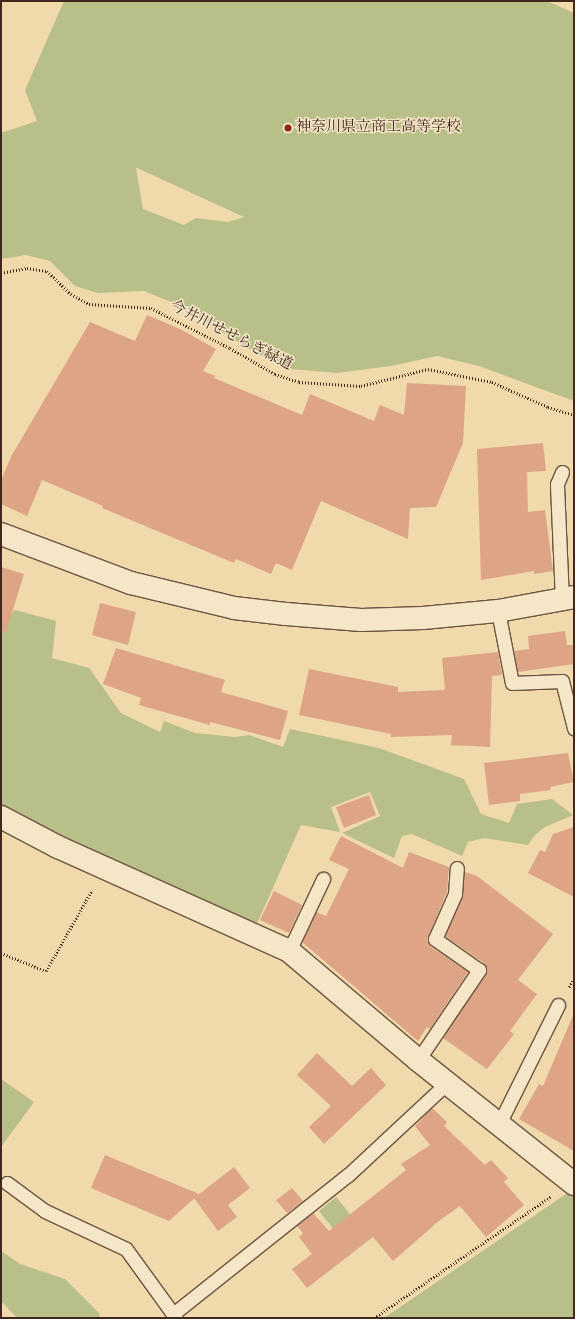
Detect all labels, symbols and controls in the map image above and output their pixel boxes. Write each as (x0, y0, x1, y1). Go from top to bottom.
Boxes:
place label: 神奈川県立商工高等学校 (296, 119, 461, 137)
marker: 神奈川県立商工高等学校 (283, 123, 293, 133)
street label: 今井川せせらぎ緑道 (167, 297, 295, 375)

